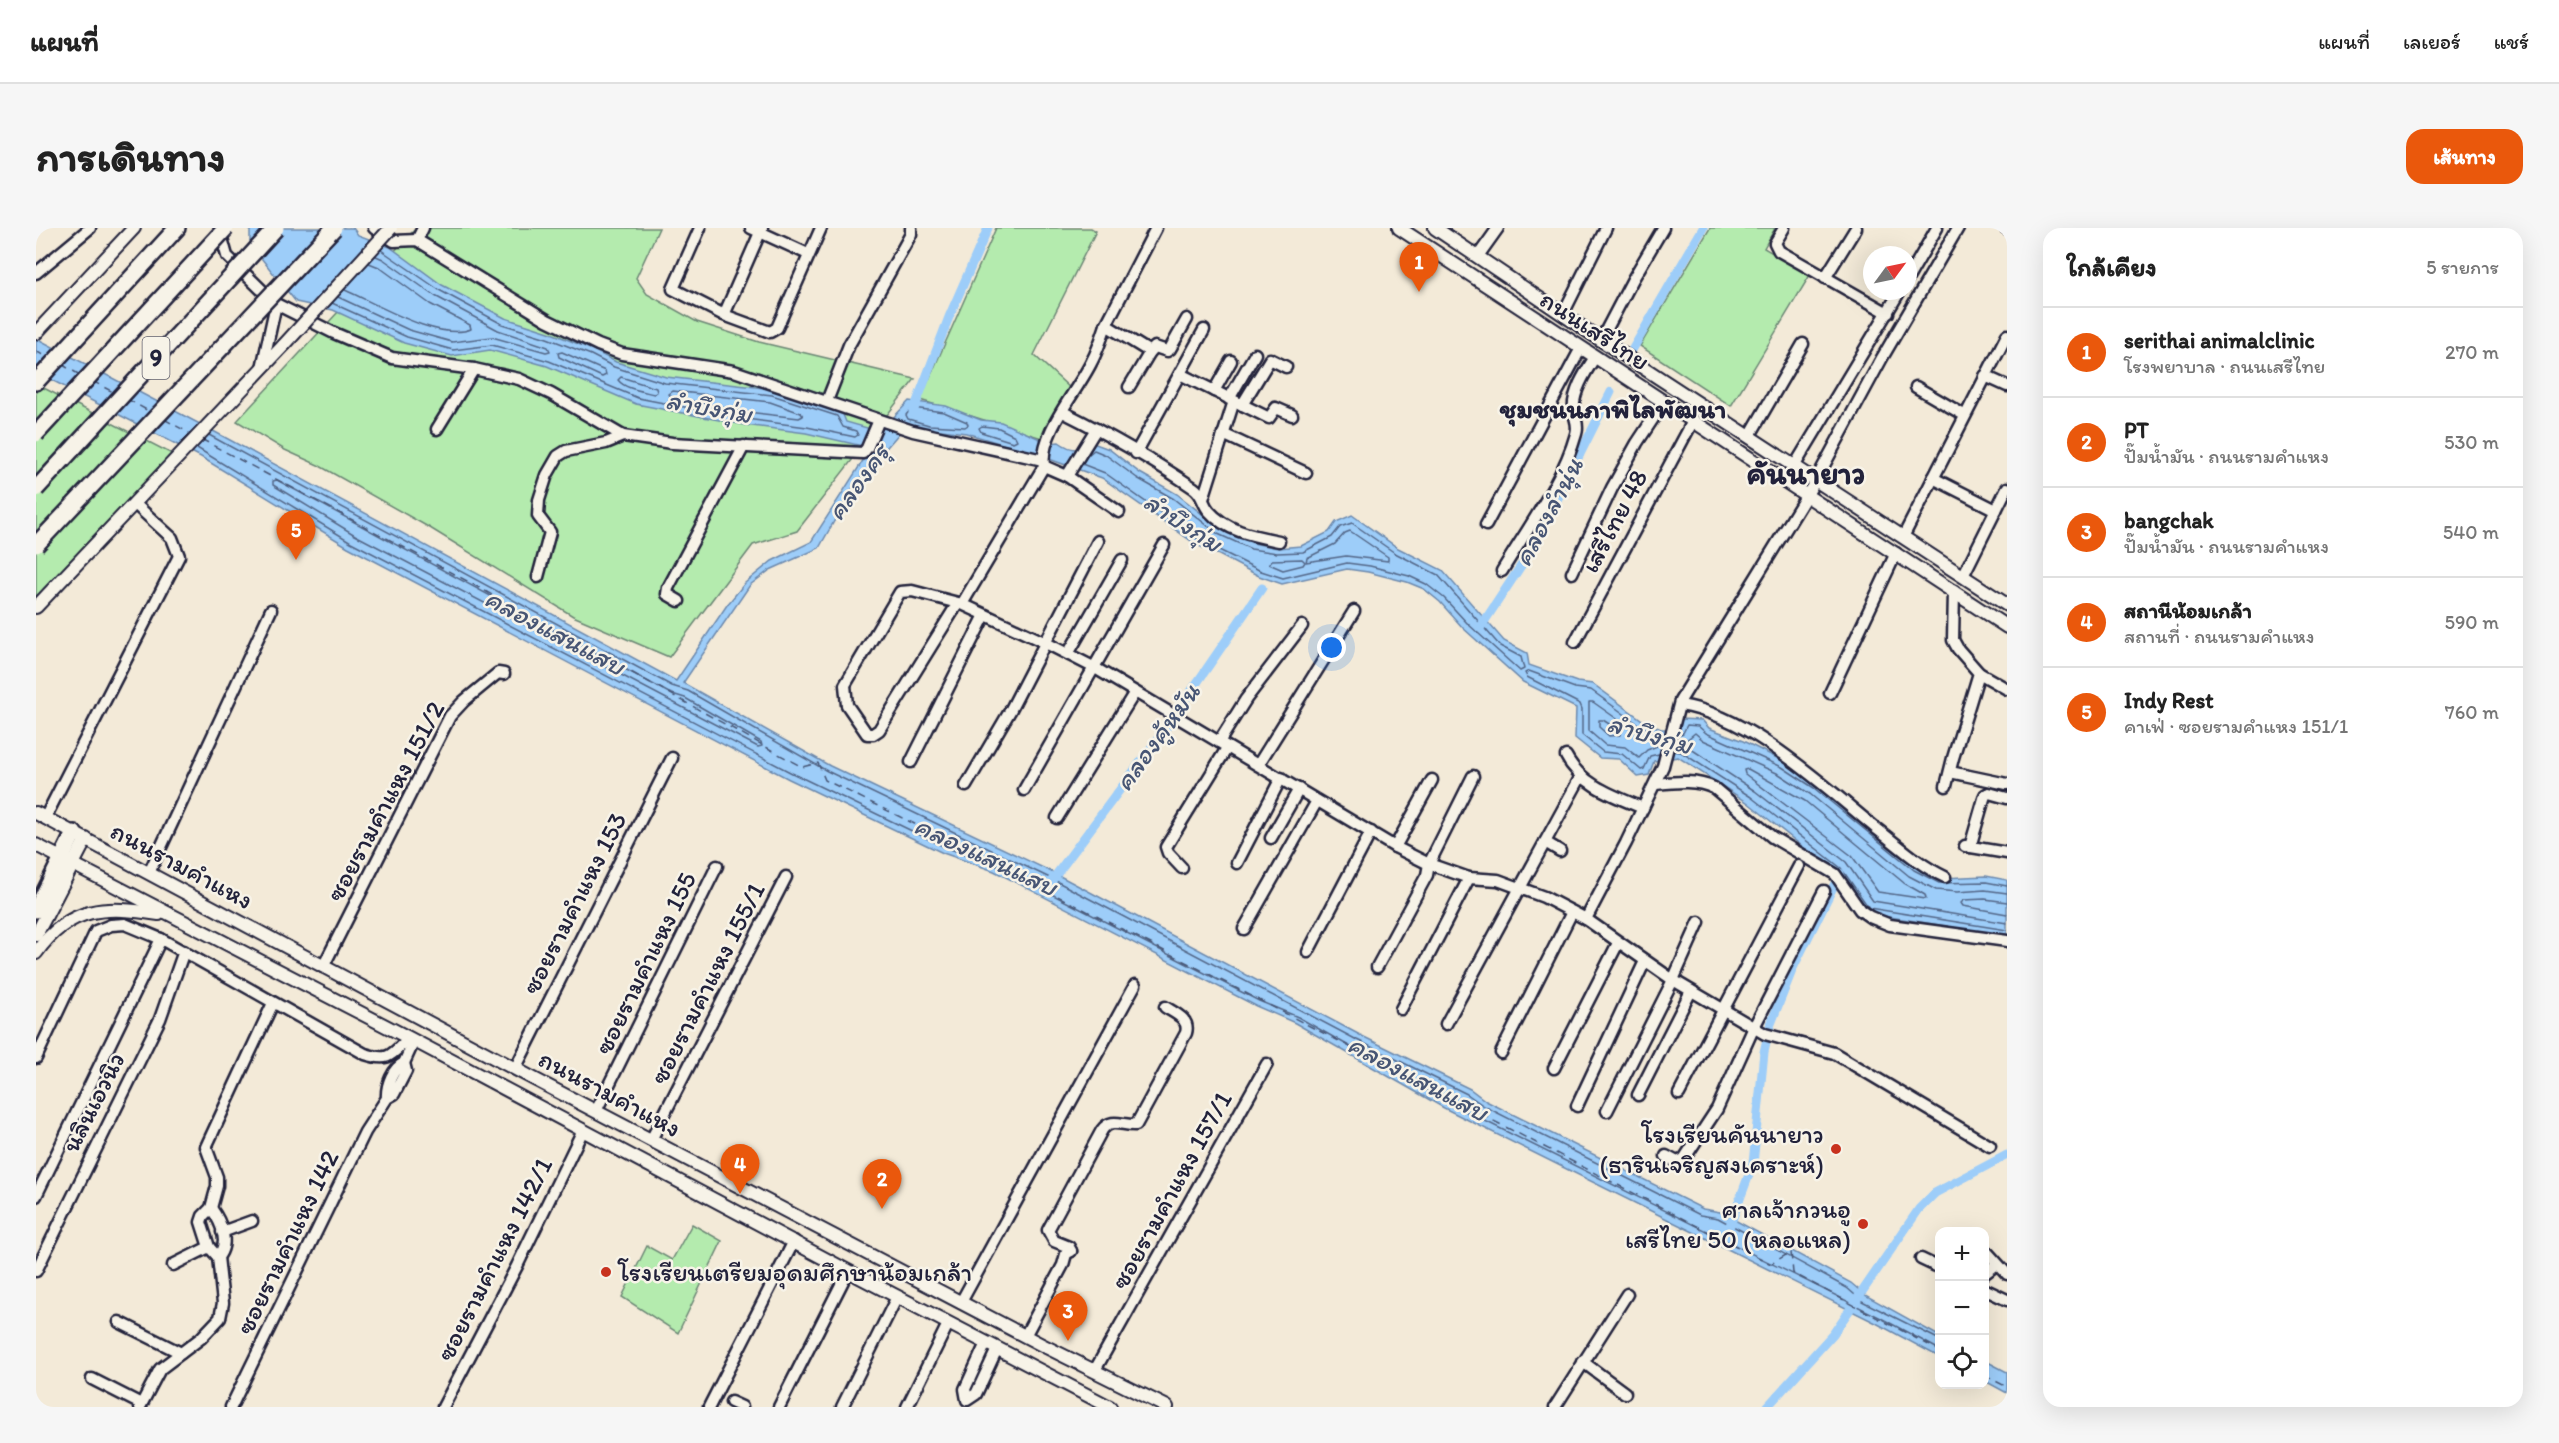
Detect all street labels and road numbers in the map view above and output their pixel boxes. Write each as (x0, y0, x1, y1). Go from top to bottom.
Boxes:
street label: ถนนเสรีไทย (1534, 283, 1656, 377)
road number: 9 (142, 337, 170, 379)
street label: เสรีไทย 48 (1574, 464, 1654, 578)
street label: ซอยรามคำแหง 151/2 (319, 695, 451, 907)
street label: ซอยรามคำแหง 153 (514, 807, 634, 999)
street label: ถนนรามคำแหง (105, 814, 259, 916)
street label: ซอยรามคำแหง 155 (587, 867, 703, 1059)
street label: ซอยรามคำแหง 155/1 (642, 877, 772, 1089)
street label: ถนนรามคำแหง (533, 1042, 687, 1144)
street label: นลินเอวนิว (54, 1047, 132, 1157)
street label: ซอยรามคำแหง 157/1 (1103, 1086, 1239, 1294)
street label: ซอยรามคำแหง 142 (229, 1144, 346, 1339)
street label: ซอยรามคำแหง 142/1 (429, 1152, 559, 1366)

